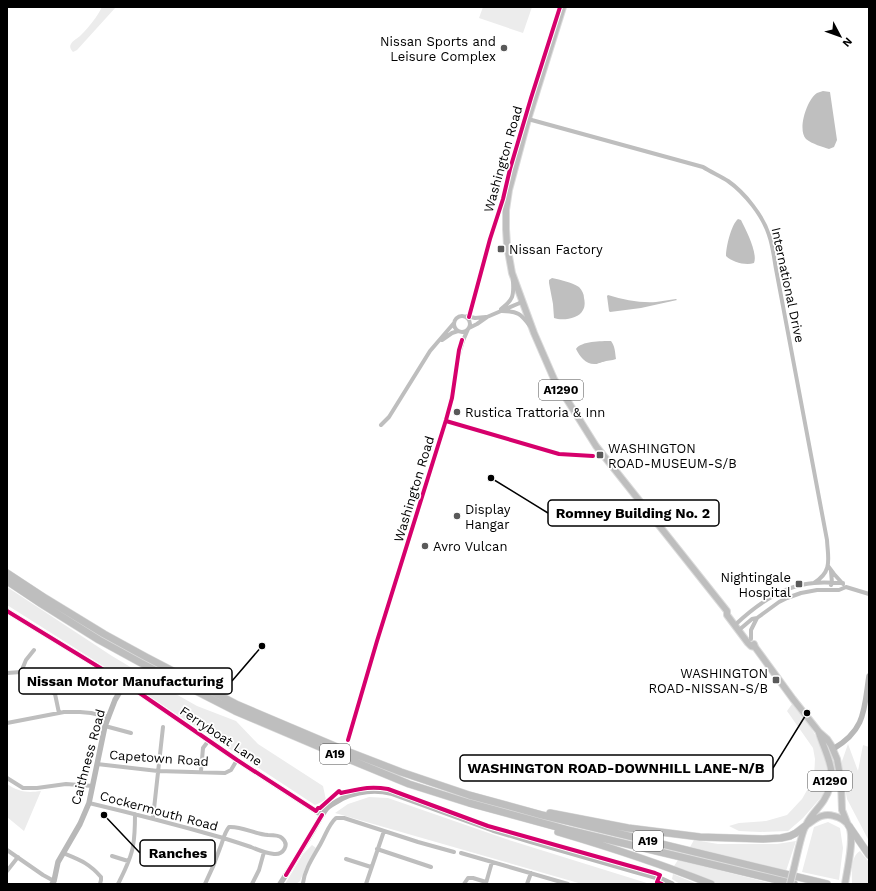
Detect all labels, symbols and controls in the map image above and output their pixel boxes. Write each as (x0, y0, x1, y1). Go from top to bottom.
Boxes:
north arrow (820, 16, 860, 56)
place label: Nissan Sports and Leisure Complex (380, 34, 496, 64)
text: N (840, 35, 855, 50)
marker: Nissan Sports and Leisure Complex (499, 43, 509, 53)
street label: Washington Road (481, 104, 525, 214)
street label: International Drive (768, 226, 808, 344)
place label: Nissan Factory (509, 242, 603, 257)
marker: Nissan Factory (496, 244, 506, 254)
road number: A1290 (539, 380, 583, 400)
place label: Rustica Trattoria & Inn (465, 405, 605, 420)
marker: Rustica Trattoria & Inn (452, 407, 462, 417)
street label: Washington Road (391, 434, 437, 544)
place label: WASHINGTON ROAD-MUSEUM-S/B (608, 441, 737, 471)
marker: WASHINGTON ROAD-MUSEUM-S/B (595, 450, 605, 460)
callout: Romney Building No. 2 (548, 500, 719, 526)
place label: Display Hangar (465, 502, 511, 532)
text: Romney Building No. 2 (556, 505, 710, 521)
marker: Display Hangar (452, 511, 462, 521)
place label: Avro Vulcan (433, 539, 507, 554)
marker: Avro Vulcan (420, 541, 430, 551)
place label: Nightingale Hospital (720, 570, 791, 600)
marker: Nightingale Hospital (794, 579, 804, 589)
place label: WASHINGTON ROAD-NISSAN-S/B (649, 666, 768, 696)
callout: Nissan Motor Manufacturing (19, 668, 232, 694)
text: Nissan Motor Manufacturing (27, 673, 224, 689)
marker: WASHINGTON ROAD-NISSAN-S/B (771, 675, 781, 685)
street label: Ferryboat Lane (177, 703, 265, 769)
street label: Caithness Road (68, 707, 108, 807)
road number: A19 (320, 744, 350, 764)
street label: Capetown Road (109, 747, 209, 769)
callout: WASHINGTON ROAD-DOWNHILL LANE-N/B (460, 755, 773, 781)
text: WASHINGTON ROAD-DOWNHILL LANE-N/B (468, 760, 765, 776)
road number: A1290 (808, 771, 852, 791)
street label: Cockermouth Road (98, 788, 220, 834)
road number: A19 (633, 831, 663, 851)
callout: Ranches (140, 840, 215, 866)
text: Ranches (149, 845, 208, 861)

